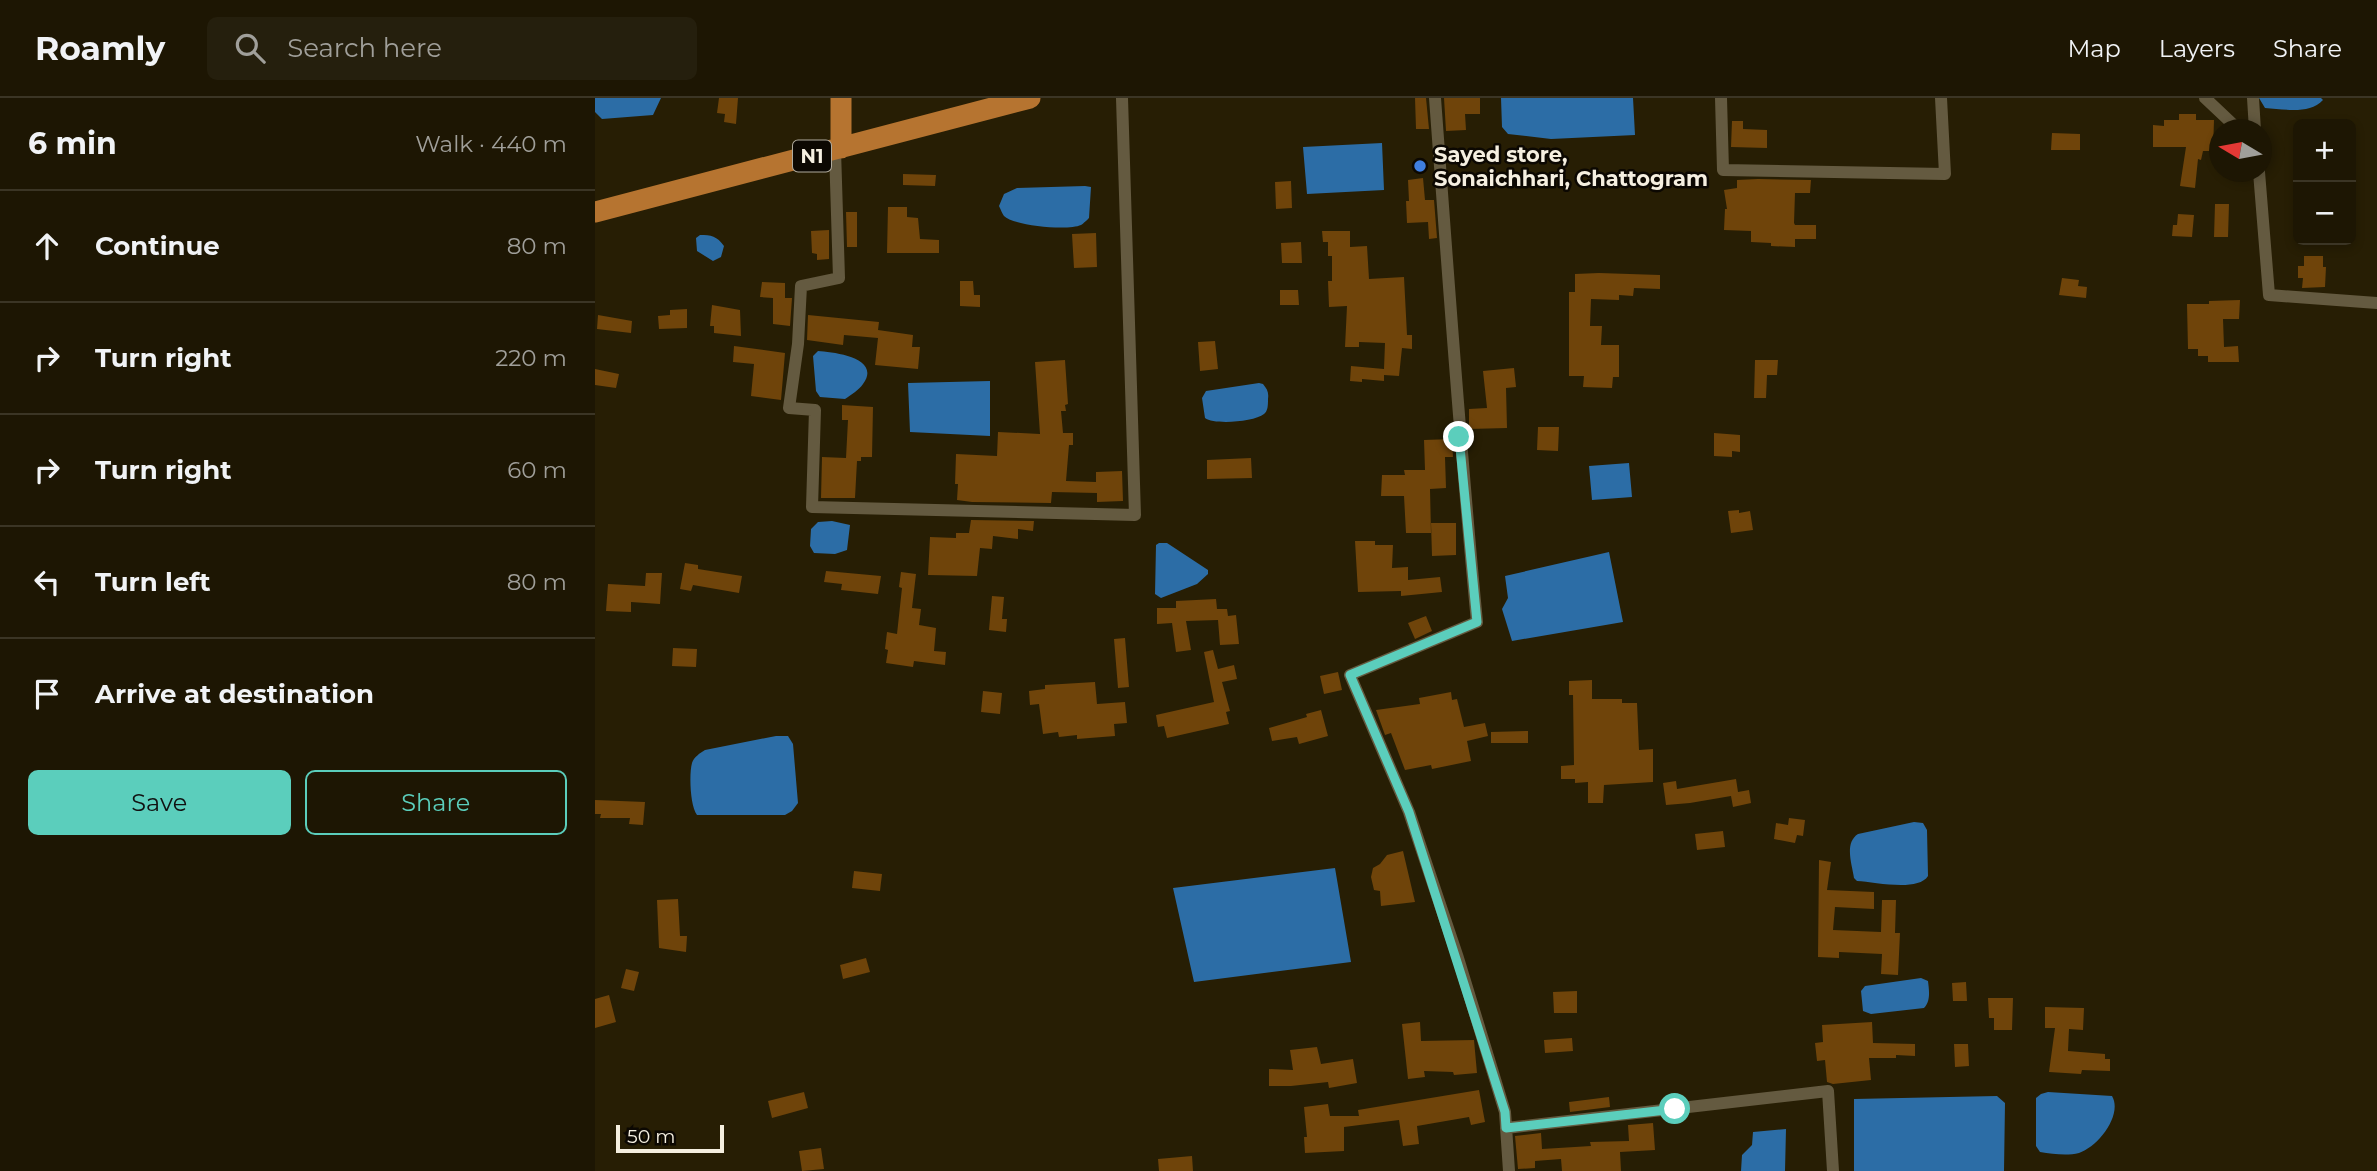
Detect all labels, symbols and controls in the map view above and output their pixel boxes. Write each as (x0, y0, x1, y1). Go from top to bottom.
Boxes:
search box (207, 17, 697, 80)
text: Roamly (35, 28, 165, 68)
icon: search (231, 29, 269, 67)
text: Search here (287, 32, 442, 64)
text: Map (2067, 34, 2121, 63)
text: Layers (2159, 34, 2235, 63)
text: Share (2273, 34, 2342, 63)
north arrow (2209, 119, 2272, 182)
map controls (2293, 119, 2356, 245)
button: + (2293, 119, 2356, 182)
text: 6 min (28, 125, 117, 162)
text: Walk · 440 m (415, 130, 567, 158)
road number: N1 (793, 141, 831, 172)
place label: Sayed store, Sonaichhari, Chattogram (1434, 142, 1708, 191)
marker: Sayed store, Sonaichhari, Chattogram (1412, 158, 1428, 174)
button: − (2293, 182, 2356, 245)
icon: ahead (28, 227, 66, 265)
text: Continue (95, 230, 220, 262)
text: 80 m (507, 232, 567, 260)
icon: right (28, 339, 66, 377)
text: Turn right (95, 342, 231, 374)
text: 220 m (495, 344, 567, 372)
route end (1443, 421, 1474, 452)
icon: right (28, 451, 66, 489)
text: Turn right (95, 454, 231, 486)
text: 60 m (507, 456, 567, 484)
icon: left (28, 563, 66, 601)
text: Turn left (95, 566, 211, 598)
text: 80 m (507, 568, 567, 596)
icon: arrive (28, 675, 66, 713)
text: Arrive at destination (95, 678, 374, 710)
button: Save (28, 770, 291, 835)
button: Share (305, 770, 567, 835)
route start (1659, 1093, 1690, 1124)
scale bar (616, 1122, 725, 1154)
text: 50 m (627, 1125, 675, 1148)

